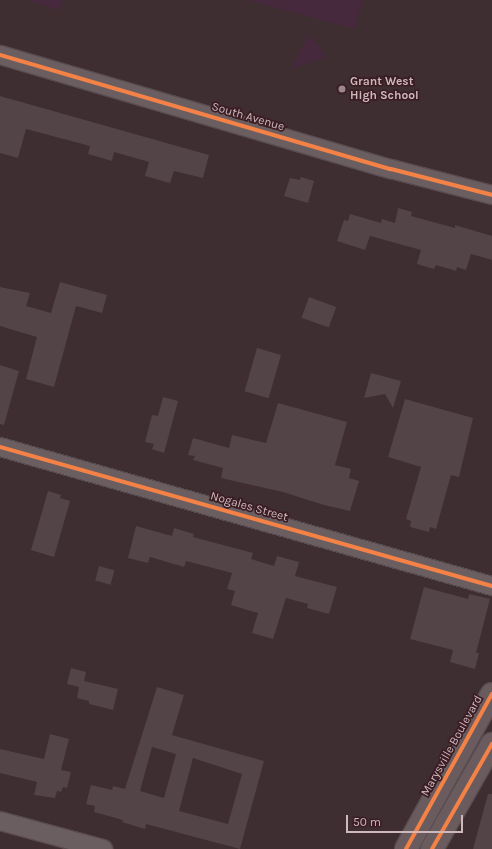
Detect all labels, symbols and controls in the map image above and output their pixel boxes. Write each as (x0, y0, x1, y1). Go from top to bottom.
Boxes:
place label: Grant West High School (350, 75, 419, 103)
marker: Grant West High School (337, 84, 347, 94)
street label: South Avenue (210, 100, 286, 134)
street label: Nogales Street (209, 489, 289, 525)
street label: Marysville Boulevard (418, 693, 486, 799)
scale bar (348, 807, 465, 833)
text: 50 m (353, 815, 381, 829)

